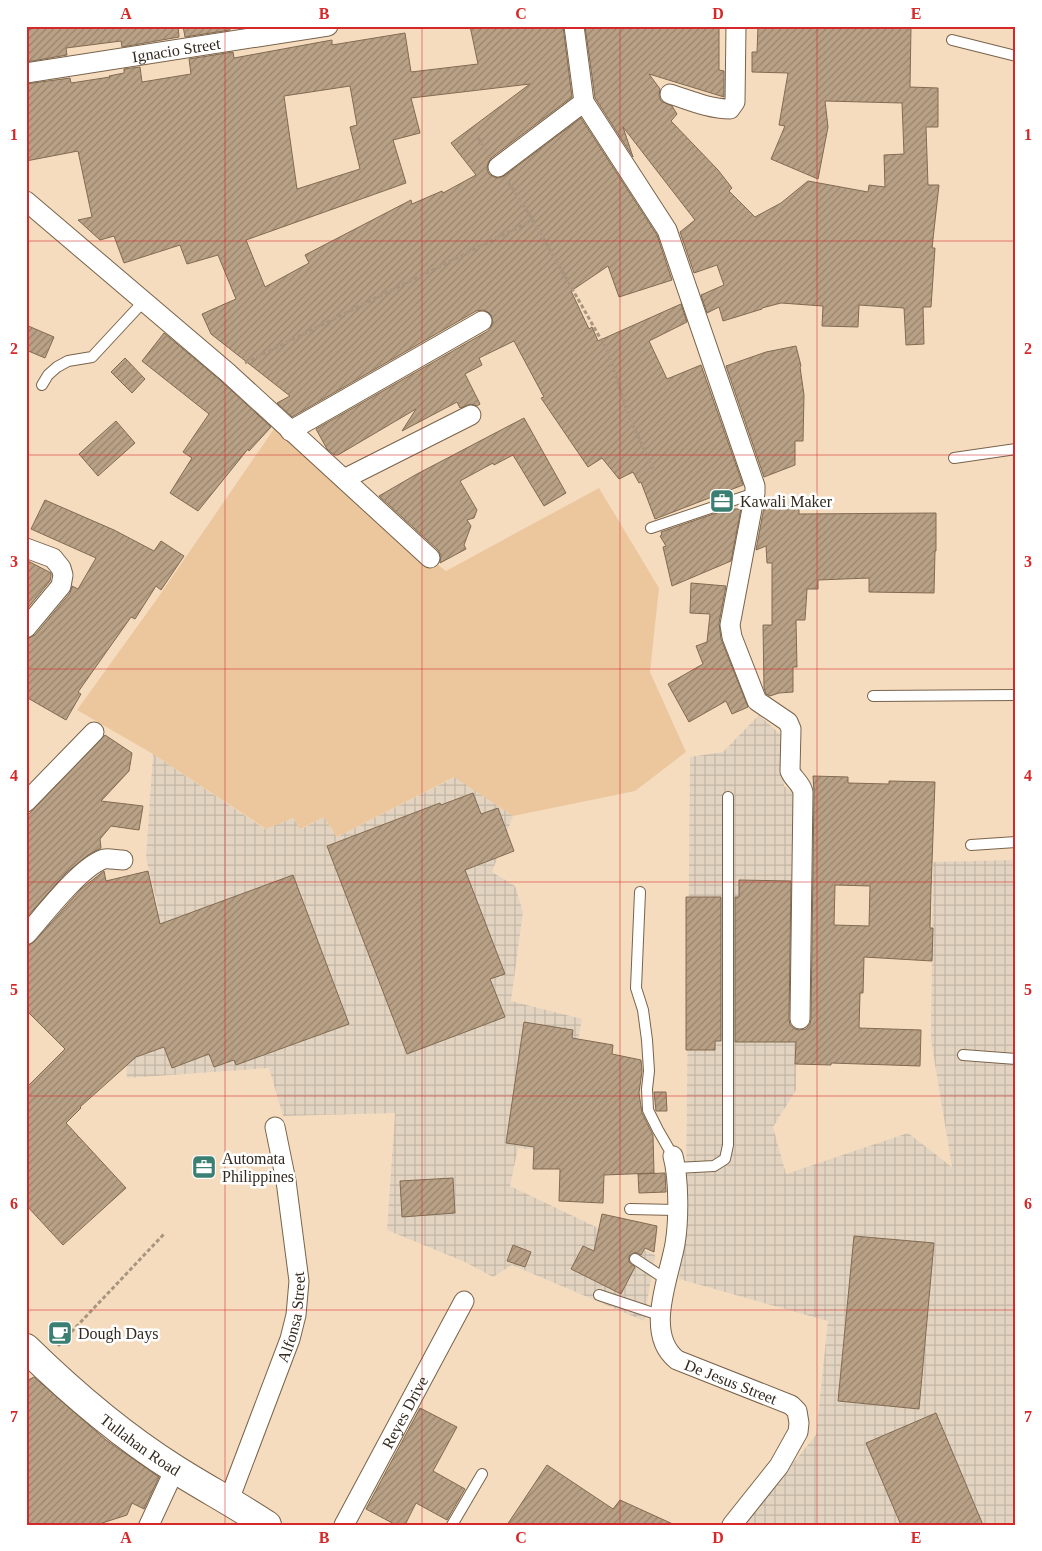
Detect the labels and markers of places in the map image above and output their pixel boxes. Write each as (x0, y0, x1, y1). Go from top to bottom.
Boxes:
office icon: Kawali Maker (709, 488, 735, 514)
place label: Kawali Maker (740, 493, 833, 510)
place label: Automata Philippines (222, 1150, 294, 1186)
office icon: Automata Philippines (191, 1154, 217, 1180)
cafe icon: Dough Days (47, 1320, 73, 1346)
place label: Dough Days (78, 1325, 158, 1343)

